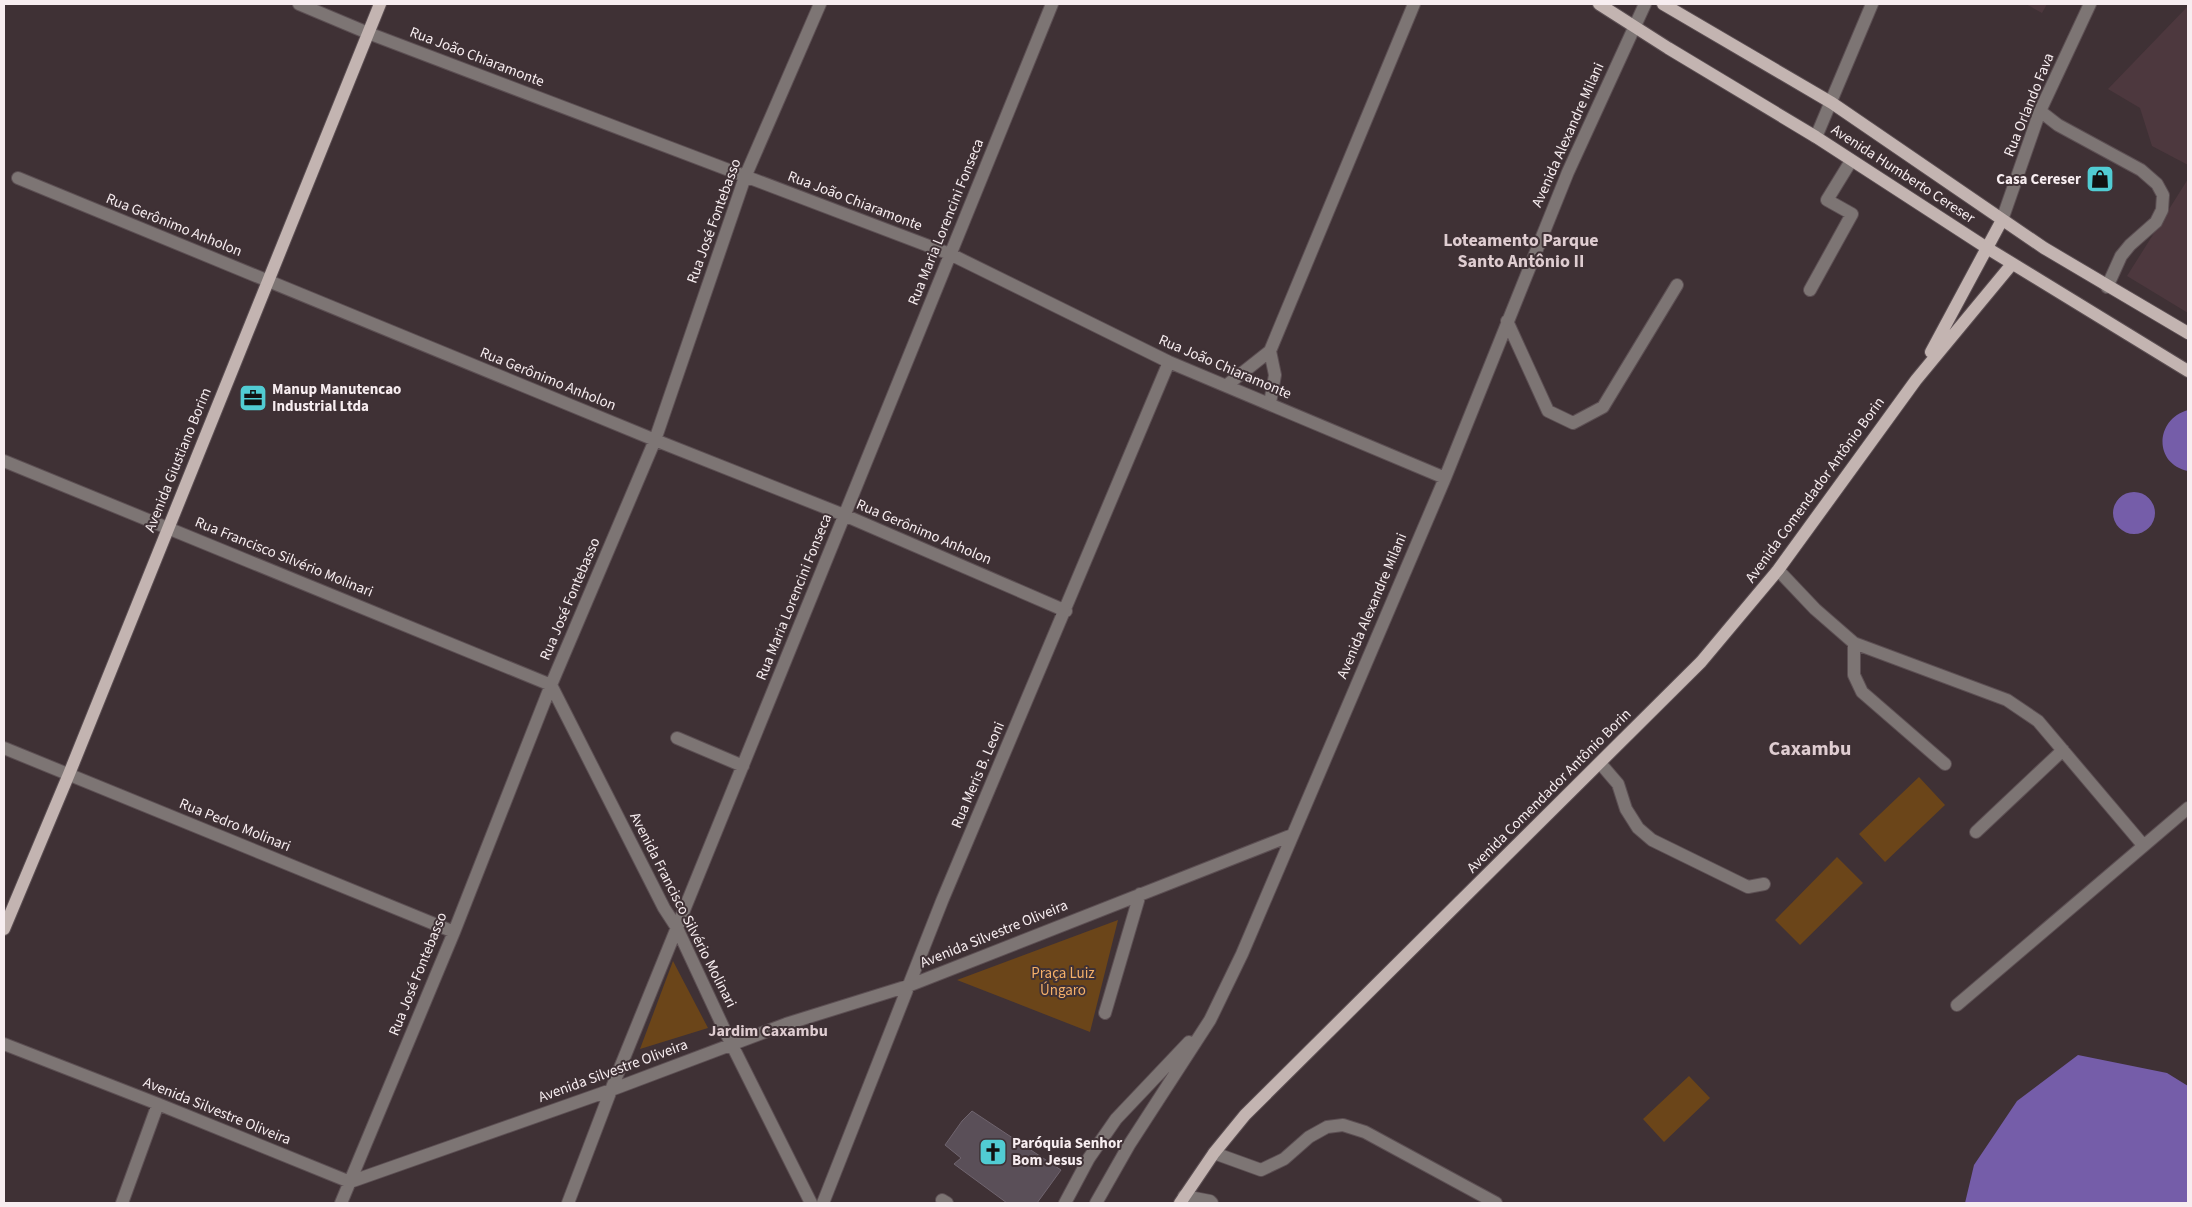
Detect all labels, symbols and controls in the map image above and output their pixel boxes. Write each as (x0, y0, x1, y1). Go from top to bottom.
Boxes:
street label: Rua João Chiaramonte (407, 22, 547, 92)
street label: Rua Orlando Fava (1999, 50, 2059, 160)
street label: Avenida Alexandre Milani (1527, 59, 1609, 211)
street label: Avenida Humberto Cereser (1827, 119, 1980, 229)
street label: Rua Maria Lorencini Fonseca (903, 136, 989, 308)
street label: Rua José Fontebasso (682, 156, 746, 286)
shop icon: Casa Cereser (2085, 164, 2115, 194)
street label: Rua João Chiaramonte (785, 166, 925, 236)
place label: Casa Cereser (1996, 169, 2081, 190)
street label: Rua Gerônimo Anholon (103, 188, 245, 262)
district label: Loteamento Parque Santo Antônio II (1443, 228, 1599, 274)
street label: Rua João Chiaramonte (1155, 329, 1295, 405)
street label: Rua Gerônimo Anholon (477, 342, 619, 416)
place label: Manup Manutencao Industrial Ltda (272, 379, 401, 417)
office icon: Manup Manutencao Industrial Ltda (238, 383, 268, 413)
street label: Avenida Giustiano Borim (139, 385, 217, 535)
street label: Avenida Comendador Antônio Borin (1740, 393, 1890, 587)
street label: Rua Gerônimo Anholon (853, 494, 995, 570)
street label: Rua Maria Lorencini Fonseca (751, 511, 837, 683)
street label: Rua Francisco Silvério Molinari (192, 512, 376, 602)
street label: Avenida Alexandre Milani (1332, 530, 1412, 682)
street label: Rua José Fontebasso (535, 534, 605, 664)
street label: Avenida Comendador Antônio Borin (1462, 704, 1636, 878)
street label: Rua Meris B. Leoni (946, 718, 1010, 832)
district label: Caxambu (1769, 735, 1851, 763)
street label: Rua Pedro Molinari (176, 793, 294, 857)
street label: Avenida Francisco Silvério Molinari (624, 809, 742, 1011)
street label: Avenida Silvestre Oliveira (917, 895, 1071, 973)
street label: Rua José Fontebasso (384, 909, 452, 1039)
park label: Praça Luiz Úngaro (1031, 963, 1095, 1001)
district label: Jardim Caxambu (708, 1020, 828, 1042)
street label: Avenida Silvestre Oliveira (535, 1034, 691, 1108)
street label: Avenida Silvestre Oliveira (140, 1072, 294, 1150)
place label: Paróquia Senhor Bom Jesus (1012, 1133, 1122, 1171)
church icon: Paróquia Senhor Bom Jesus (978, 1137, 1008, 1167)

